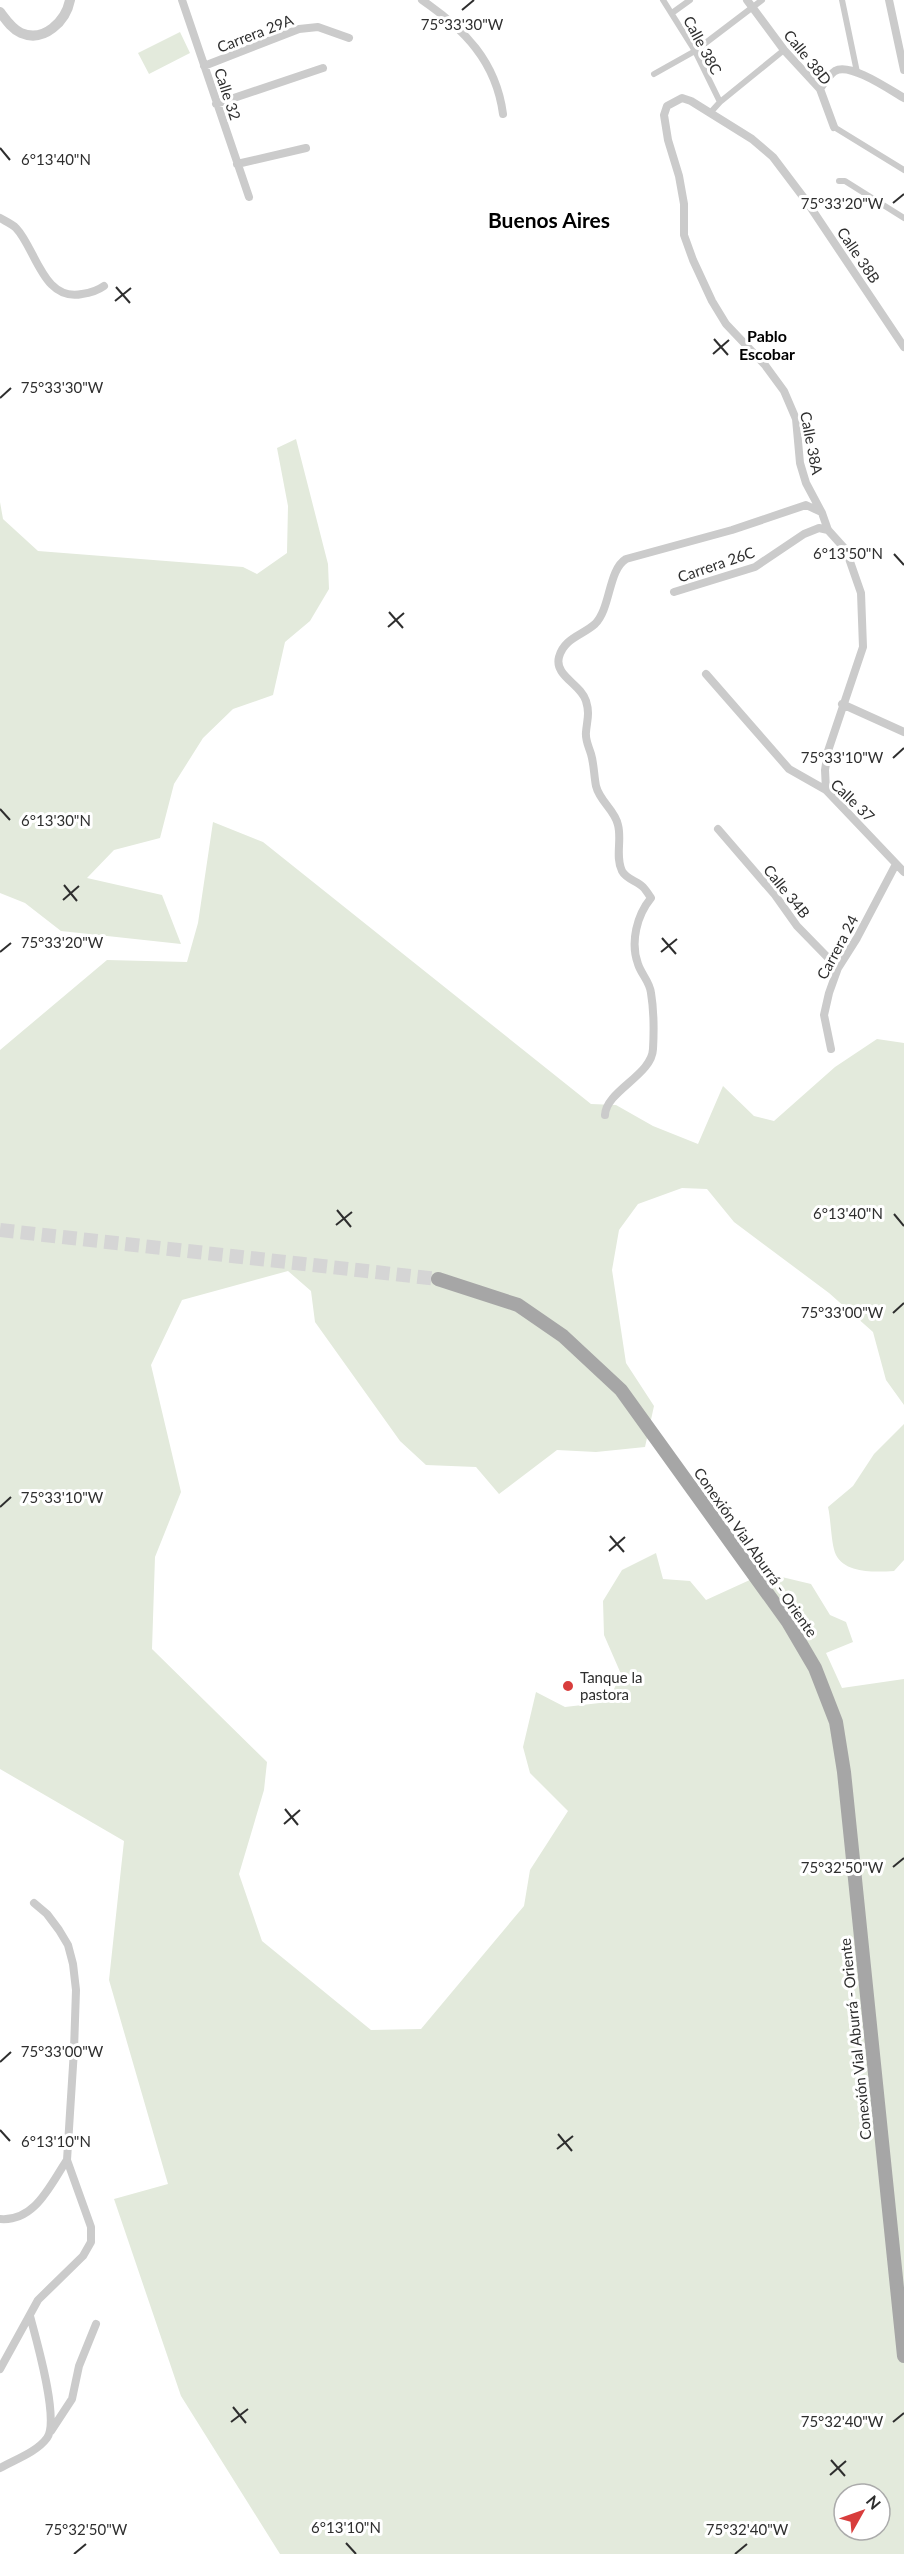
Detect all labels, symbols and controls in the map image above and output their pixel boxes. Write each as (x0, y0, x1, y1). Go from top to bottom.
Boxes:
street label: Carrera 29A (214, 10, 296, 56)
street label: Calle 38C (680, 13, 726, 77)
text: 75°33'30"W (421, 15, 504, 33)
street label: Calle 38D (781, 26, 835, 88)
street label: Calle 32 (211, 66, 245, 122)
text: 6°13'40"N (21, 150, 91, 168)
text: 75°33'20"W (801, 194, 884, 212)
district label: Buenos Aires (488, 207, 610, 232)
street label: Calle 38B (834, 224, 884, 286)
district label: Pablo Escobar (739, 326, 795, 363)
text: 75°33'30"W (21, 378, 104, 396)
street label: Calle 38A (797, 410, 827, 477)
street label: Carrera 26C (675, 542, 757, 586)
text: 6°13'50"N (813, 544, 883, 562)
text: 75°33'10"W (801, 748, 884, 766)
street label: Calle 37 (827, 775, 879, 825)
text: 6°13'30"N (21, 811, 91, 829)
street label: Calle 34B (760, 861, 814, 921)
street label: Carrera 24 (813, 912, 862, 982)
text: 75°33'20"W (21, 933, 104, 951)
text: 6°13'40"N (813, 1204, 883, 1222)
text: 75°33'00"W (801, 1303, 884, 1321)
street label: Conexión Vial Aburrá - Oriente (691, 1464, 822, 1640)
text: 75°33'10"W (21, 1488, 104, 1506)
place label: Tanque la pastora (580, 1668, 643, 1703)
marker: Tanque la pastora (561, 1679, 575, 1693)
text: 75°32'50"W (801, 1858, 884, 1876)
street label: Conexión Vial Aburrá - Oriente (835, 1937, 875, 2141)
text: 75°33'00"W (21, 2042, 104, 2060)
text: 6°13'10"N (21, 2132, 91, 2150)
text: 75°32'40"W (801, 2412, 884, 2430)
north arrow (832, 2482, 892, 2542)
text: N (863, 2491, 885, 2513)
text: 6°13'10"N (311, 2518, 381, 2536)
text: 75°32'50"W (45, 2520, 128, 2538)
text: 75°32'40"W (706, 2520, 789, 2538)

